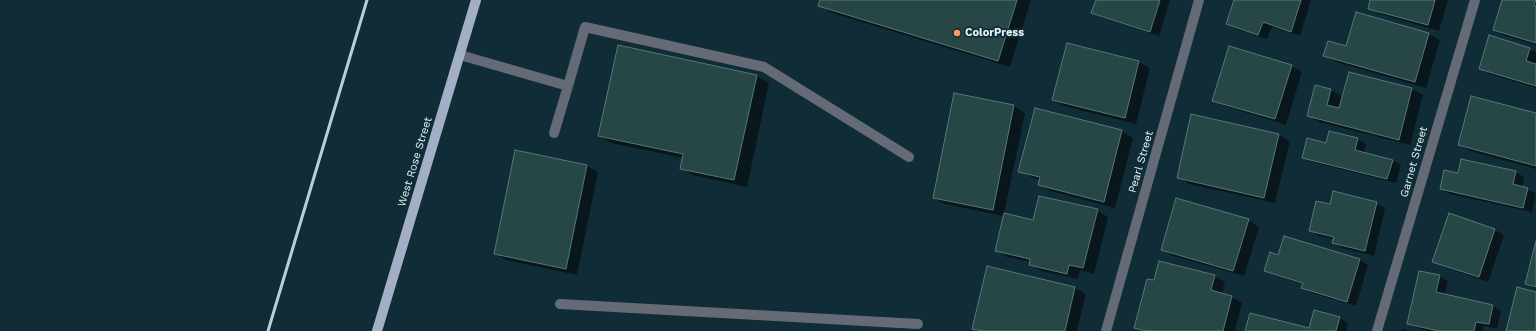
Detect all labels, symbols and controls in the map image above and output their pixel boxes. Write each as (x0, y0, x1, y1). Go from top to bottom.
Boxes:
place label: ColorPress (965, 26, 1024, 40)
marker: ColorPress (952, 28, 962, 38)
street label: West Rose Street (395, 115, 435, 209)
street label: Garnet Street (1398, 125, 1430, 199)
street label: Pearl Street (1126, 129, 1156, 195)

